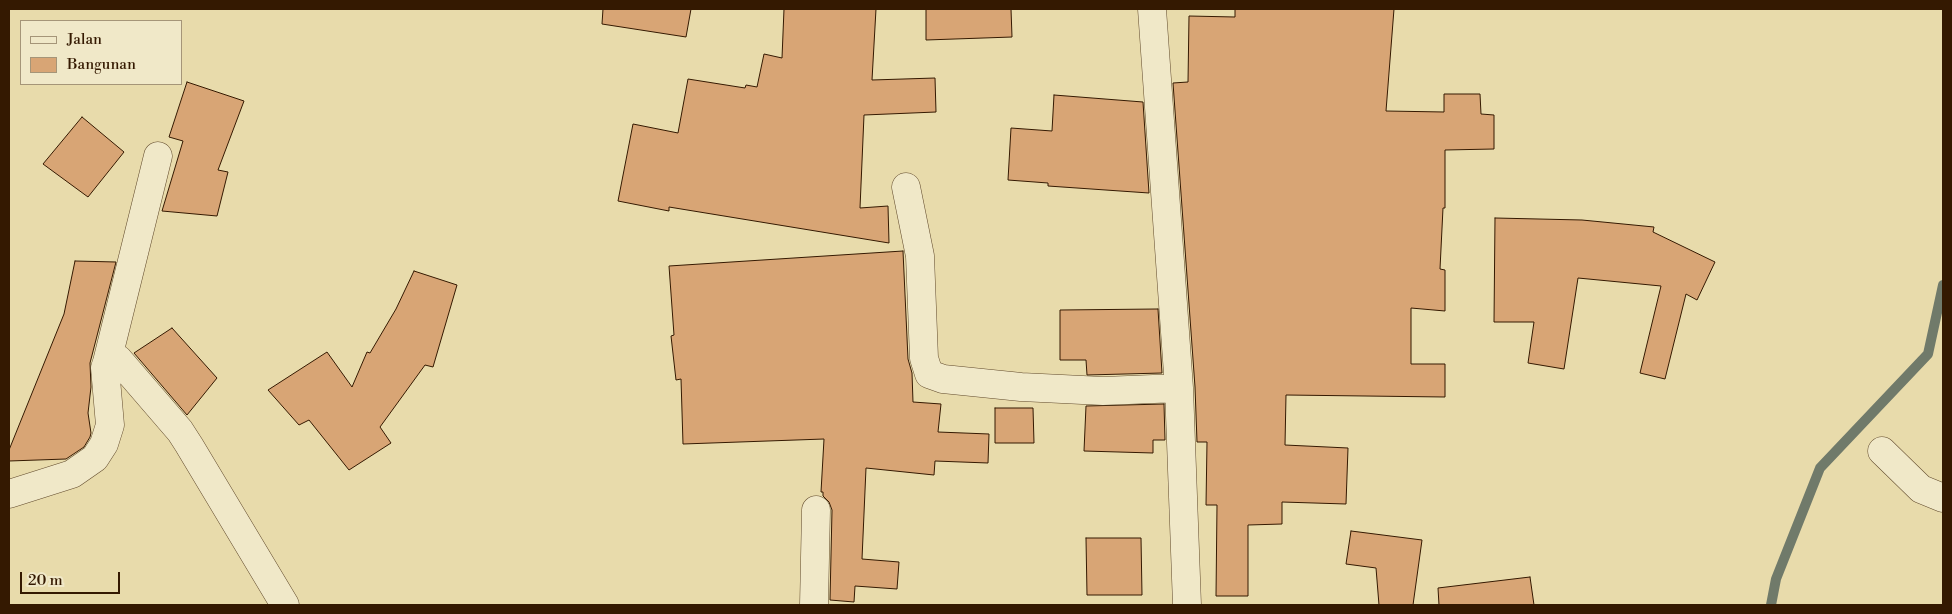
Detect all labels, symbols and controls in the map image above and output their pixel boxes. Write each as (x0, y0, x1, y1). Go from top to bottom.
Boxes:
legend (20, 20, 182, 85)
text: Jalan (67, 30, 102, 49)
text: Bangunan (67, 55, 136, 74)
scale bar (22, 562, 122, 594)
text: 20 m (28, 571, 63, 590)

